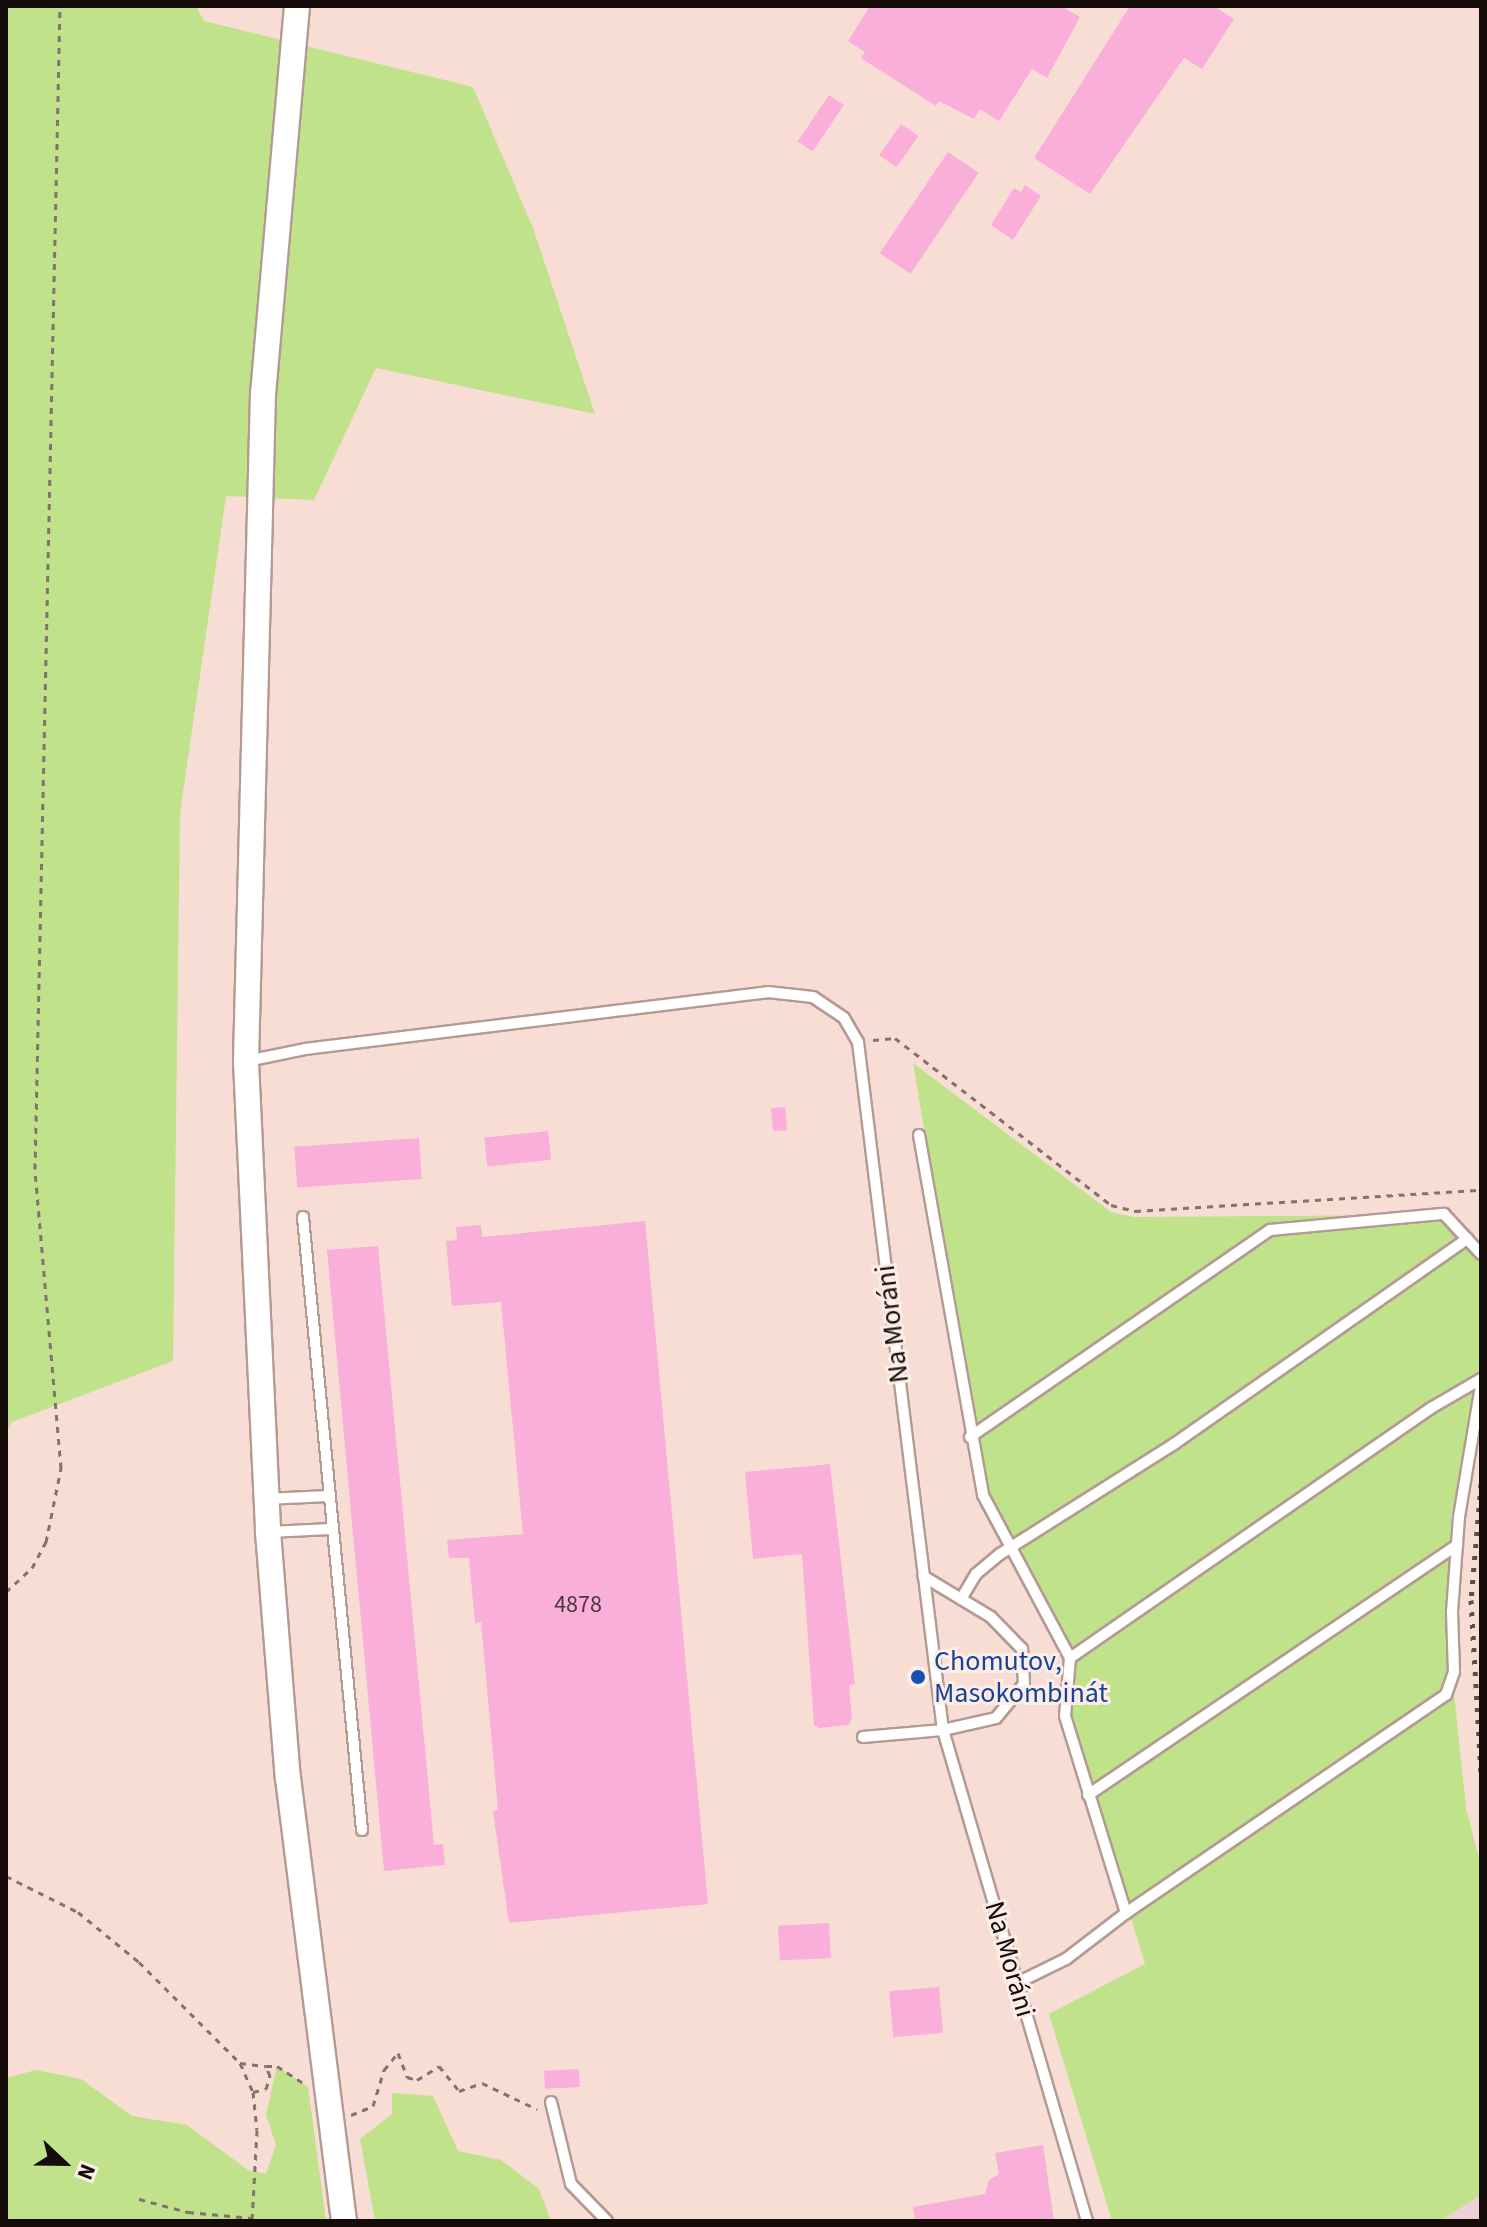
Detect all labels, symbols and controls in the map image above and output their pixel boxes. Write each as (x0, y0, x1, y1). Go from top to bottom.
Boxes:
street label: Na Moráni (868, 1263, 916, 1385)
house number: 4878 (554, 1591, 602, 1619)
place label: Chomutov, Masokombinát (934, 1644, 1108, 1710)
marker: Chomutov, Masokombinát (909, 1668, 927, 1686)
street label: Na Moráni (977, 1897, 1043, 2021)
north arrow (24, 2123, 104, 2203)
text: N (69, 2159, 104, 2185)

